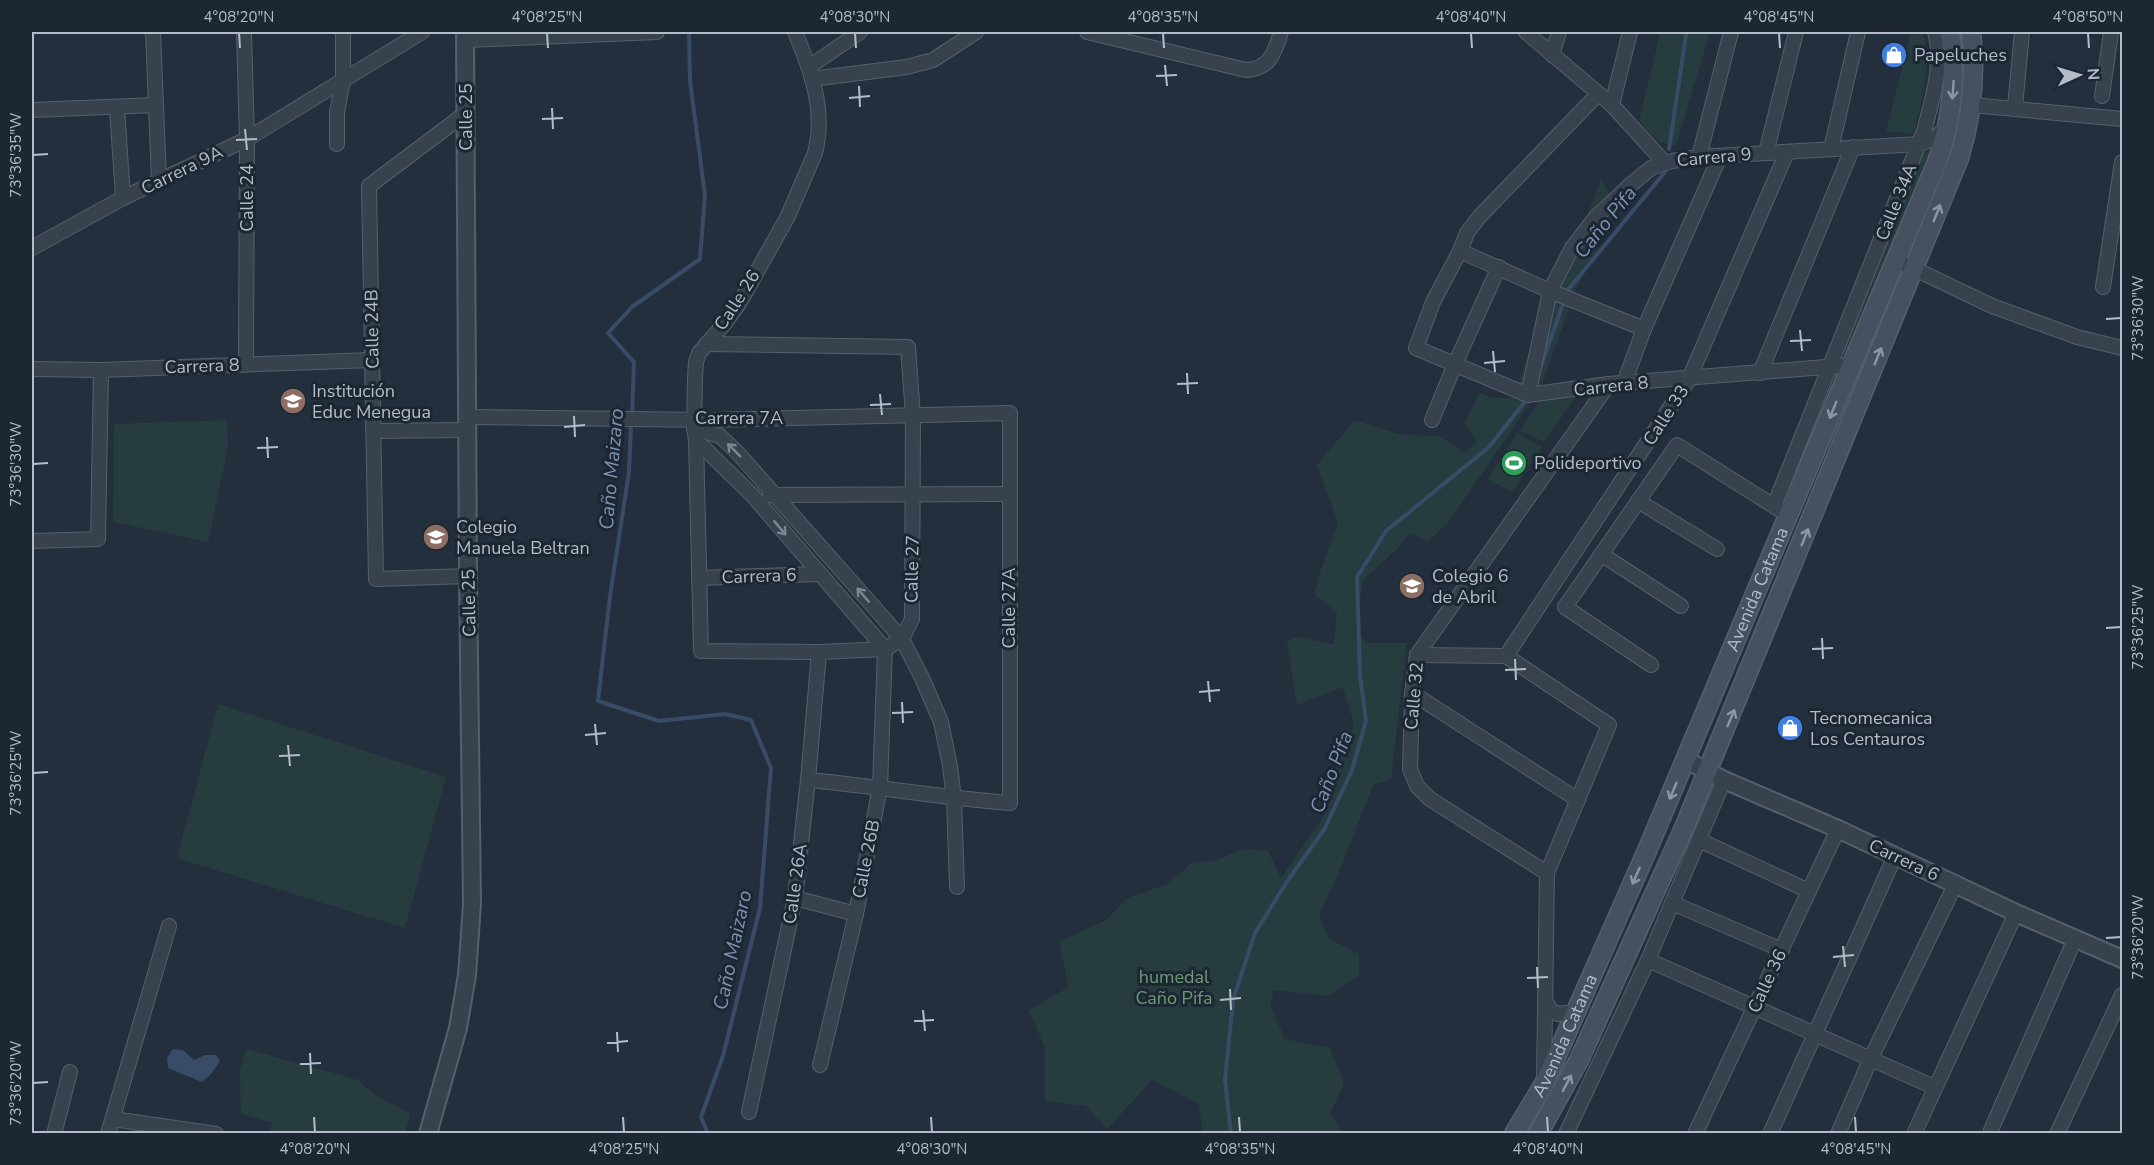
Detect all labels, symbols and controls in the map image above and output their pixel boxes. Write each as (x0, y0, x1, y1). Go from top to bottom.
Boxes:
text: 4°08'20"N (204, 7, 274, 27)
text: 4°08'25"N (512, 7, 582, 27)
text: 4°08'30"N (820, 7, 890, 27)
text: 4°08'35"N (1128, 7, 1198, 27)
text: 4°08'40"N (1436, 7, 1506, 27)
text: 4°08'45"N (1744, 7, 1814, 27)
text: 4°08'50"N (2053, 7, 2123, 27)
shop icon: Papeluches (1879, 40, 1909, 70)
place label: Papeluches (1914, 43, 2007, 67)
north arrow (2049, 45, 2109, 105)
text: N (2082, 67, 2104, 81)
one-way arrow (1948, 79, 1959, 99)
street label: Calle 25 (454, 83, 478, 151)
text: 73°36'35"W (6, 112, 26, 198)
street label: Carrera 9A (137, 140, 227, 200)
street label: Carrera 9 (1676, 142, 1752, 172)
street label: Calle 34A (1870, 160, 1922, 244)
street label: Calle 24 (235, 164, 259, 232)
water label: Caño Pifa (1568, 180, 1643, 264)
one-way arrow (1932, 204, 1943, 223)
street label: Calle 26 (708, 265, 766, 335)
text: 73°36'30"W (2128, 275, 2148, 361)
street label: Calle 24B (359, 289, 385, 369)
one-way arrow (1873, 348, 1884, 366)
street label: Carrera 8 (164, 353, 240, 379)
street label: Carrera 8 (1572, 370, 1650, 402)
place label: Institución Educ Menegua (312, 379, 431, 424)
street label: Calle 33 (1637, 380, 1695, 450)
school or university icon: Institución Educ Menegua (278, 386, 308, 416)
one-way arrow (1827, 401, 1838, 419)
street label: Carrera 7A (695, 406, 783, 430)
water label: Caño Maizaro (593, 407, 630, 531)
text: 73°36'30"W (6, 421, 26, 507)
one-way arrow (726, 442, 741, 457)
sports icon: Polideportivo (1499, 448, 1529, 478)
place label: Polideportivo (1534, 451, 1642, 475)
place label: Colegio Manuela Beltran (456, 515, 590, 560)
one-way arrow (773, 520, 787, 535)
school or university icon: Colegio Manuela Beltran (421, 522, 451, 552)
street label: Avenida Catama (1720, 523, 1794, 655)
one-way arrow (1800, 528, 1811, 547)
street label: Calle 27 (899, 535, 925, 603)
street label: Carrera 6 (721, 563, 797, 589)
place label: Colegio 6 de Abril (1432, 564, 1508, 609)
street label: Calle 27A (997, 568, 1021, 648)
street label: Calle 25 (456, 569, 482, 637)
school or university icon: Colegio 6 de Abril (1397, 571, 1427, 601)
text: 73°36'25"W (2128, 584, 2148, 670)
one-way arrow (856, 588, 870, 603)
street label: Calle 32 (1399, 661, 1429, 731)
place label: Tecnomecanica Los Centauros (1810, 706, 1933, 751)
one-way arrow (1726, 709, 1737, 727)
shop icon: Tecnomecanica Los Centauros (1775, 713, 1805, 743)
water label: Caño Pifa (1303, 727, 1359, 817)
text: 73°36'25"W (6, 730, 26, 816)
one-way arrow (1666, 782, 1678, 800)
street label: Calle 26B (847, 817, 885, 901)
street label: Carrera 6 (1865, 833, 1943, 887)
street label: Calle 26A (777, 842, 813, 926)
one-way arrow (1630, 866, 1641, 884)
water label: Caño Maizaro (707, 888, 758, 1012)
text: 73°36'20"W (2128, 894, 2148, 980)
street label: Calle 36 (1742, 945, 1792, 1017)
park label: humedal Caño Pifa (1135, 965, 1213, 1010)
street label: Avenida Catama (1527, 970, 1603, 1102)
text: 73°36'20"W (6, 1040, 26, 1126)
one-way arrow (1561, 1075, 1573, 1092)
text: 4°08'20"N (280, 1139, 350, 1159)
text: 4°08'25"N (589, 1139, 659, 1159)
text: 4°08'30"N (897, 1139, 967, 1159)
text: 4°08'35"N (1205, 1139, 1275, 1159)
text: 4°08'40"N (1513, 1139, 1583, 1159)
text: 4°08'45"N (1821, 1139, 1891, 1159)

